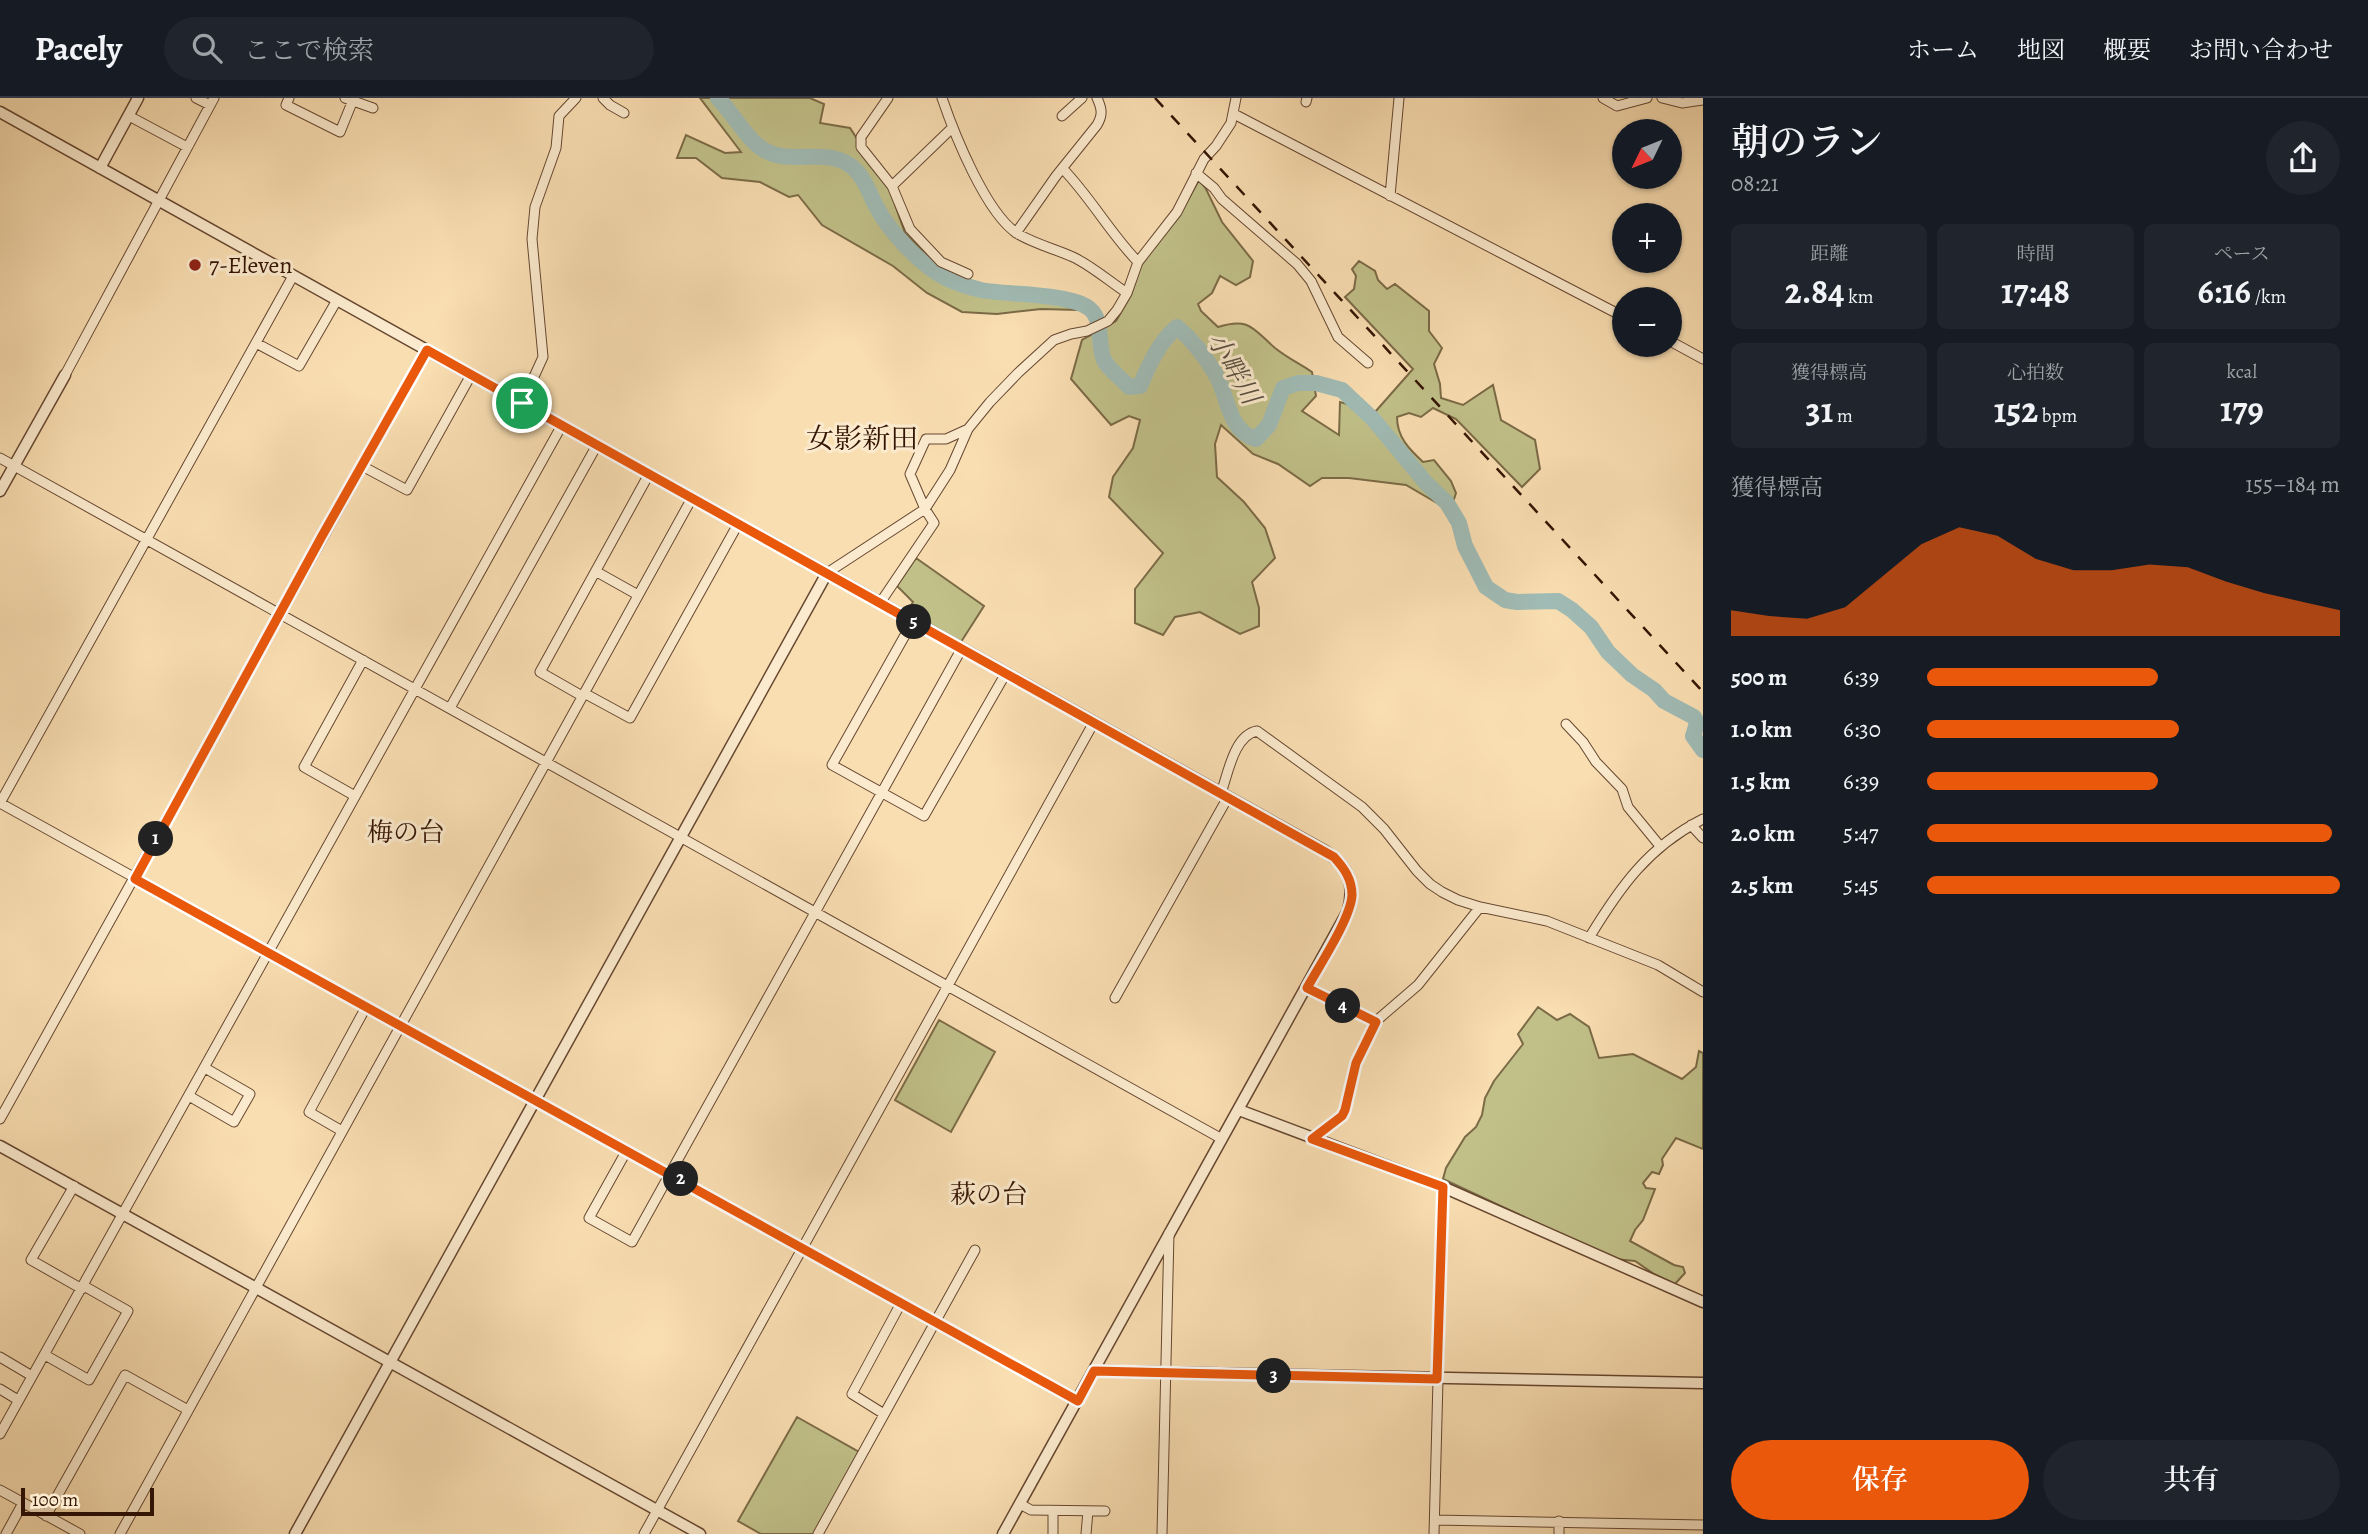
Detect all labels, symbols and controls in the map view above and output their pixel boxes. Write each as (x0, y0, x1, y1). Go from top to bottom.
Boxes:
search box (164, 17, 654, 80)
text: Pacely (35, 26, 122, 71)
icon: search (188, 29, 226, 67)
text: ここで検索 (244, 33, 374, 68)
text: ホーム (1907, 34, 1979, 66)
text: 地図 (2017, 34, 2065, 66)
text: 概要 (2103, 34, 2151, 66)
text: お問い合わせ (2189, 34, 2333, 66)
text: 朝のラン (1731, 116, 1883, 168)
north arrow (1612, 119, 1682, 189)
map controls (1612, 119, 1682, 357)
button: share (2266, 121, 2340, 195)
text: 08:21 (1731, 168, 1779, 199)
button: + (1612, 203, 1682, 273)
text: 距離 (1810, 241, 1848, 267)
text: 時間 (2016, 241, 2055, 267)
text: ペース (2214, 241, 2270, 267)
place label: 7-Eleven (209, 249, 292, 281)
marker: 7-Eleven (187, 257, 203, 273)
text: 2.84 (1785, 267, 1845, 315)
text: 17:48 (2001, 267, 2070, 315)
text: 6:16 (2197, 267, 2251, 315)
text: km (1845, 284, 1874, 310)
text: /km (2251, 284, 2286, 310)
button: − (1612, 287, 1682, 357)
water label: 小畔川 (1199, 326, 1270, 413)
text: kcal (2227, 359, 2257, 385)
text: 獲得標高 (1791, 360, 1867, 386)
text: 心拍数 (2007, 360, 2064, 386)
pin (492, 373, 552, 433)
icon: arrive (503, 384, 541, 422)
text: 179 (2220, 385, 2264, 433)
text: 31 (1806, 386, 1833, 434)
text: 152 (1994, 386, 2038, 434)
text: m (1833, 403, 1853, 429)
text: bpm (2038, 403, 2077, 429)
district label: 女影新田 (806, 420, 918, 458)
text: 155–184 m (2245, 469, 2340, 500)
text: 獲得標高 (1731, 472, 1823, 503)
pin: 5 (897, 604, 932, 640)
text: 5 (909, 608, 918, 634)
text: 500 m (1731, 662, 1787, 693)
text: 6:39 (1843, 662, 1879, 693)
text: 1.0 km (1731, 714, 1792, 745)
text: 6:30 (1843, 714, 1881, 745)
text: 1.5 km (1731, 766, 1791, 797)
text: 6:39 (1843, 766, 1879, 797)
district label: 梅の台 (367, 815, 445, 850)
text: 2.0 km (1731, 818, 1795, 849)
text: 5:47 (1843, 818, 1878, 849)
pin: 1 (138, 822, 174, 856)
text: 1 (152, 825, 159, 851)
text: 2.5 km (1731, 870, 1793, 901)
text: 5:45 (1843, 870, 1879, 901)
pin: 4 (1326, 988, 1360, 1024)
text: 4 (1338, 992, 1347, 1018)
pin: 2 (664, 1162, 698, 1196)
text: 2 (676, 1165, 685, 1191)
district label: 萩の台 (950, 1177, 1028, 1212)
pin: 3 (1256, 1358, 1292, 1394)
text: 3 (1269, 1362, 1278, 1388)
button: 保存 (1731, 1440, 2029, 1520)
button: 共有 (2043, 1440, 2340, 1520)
scale bar (21, 1485, 154, 1517)
text: 100 m (32, 1487, 78, 1513)

